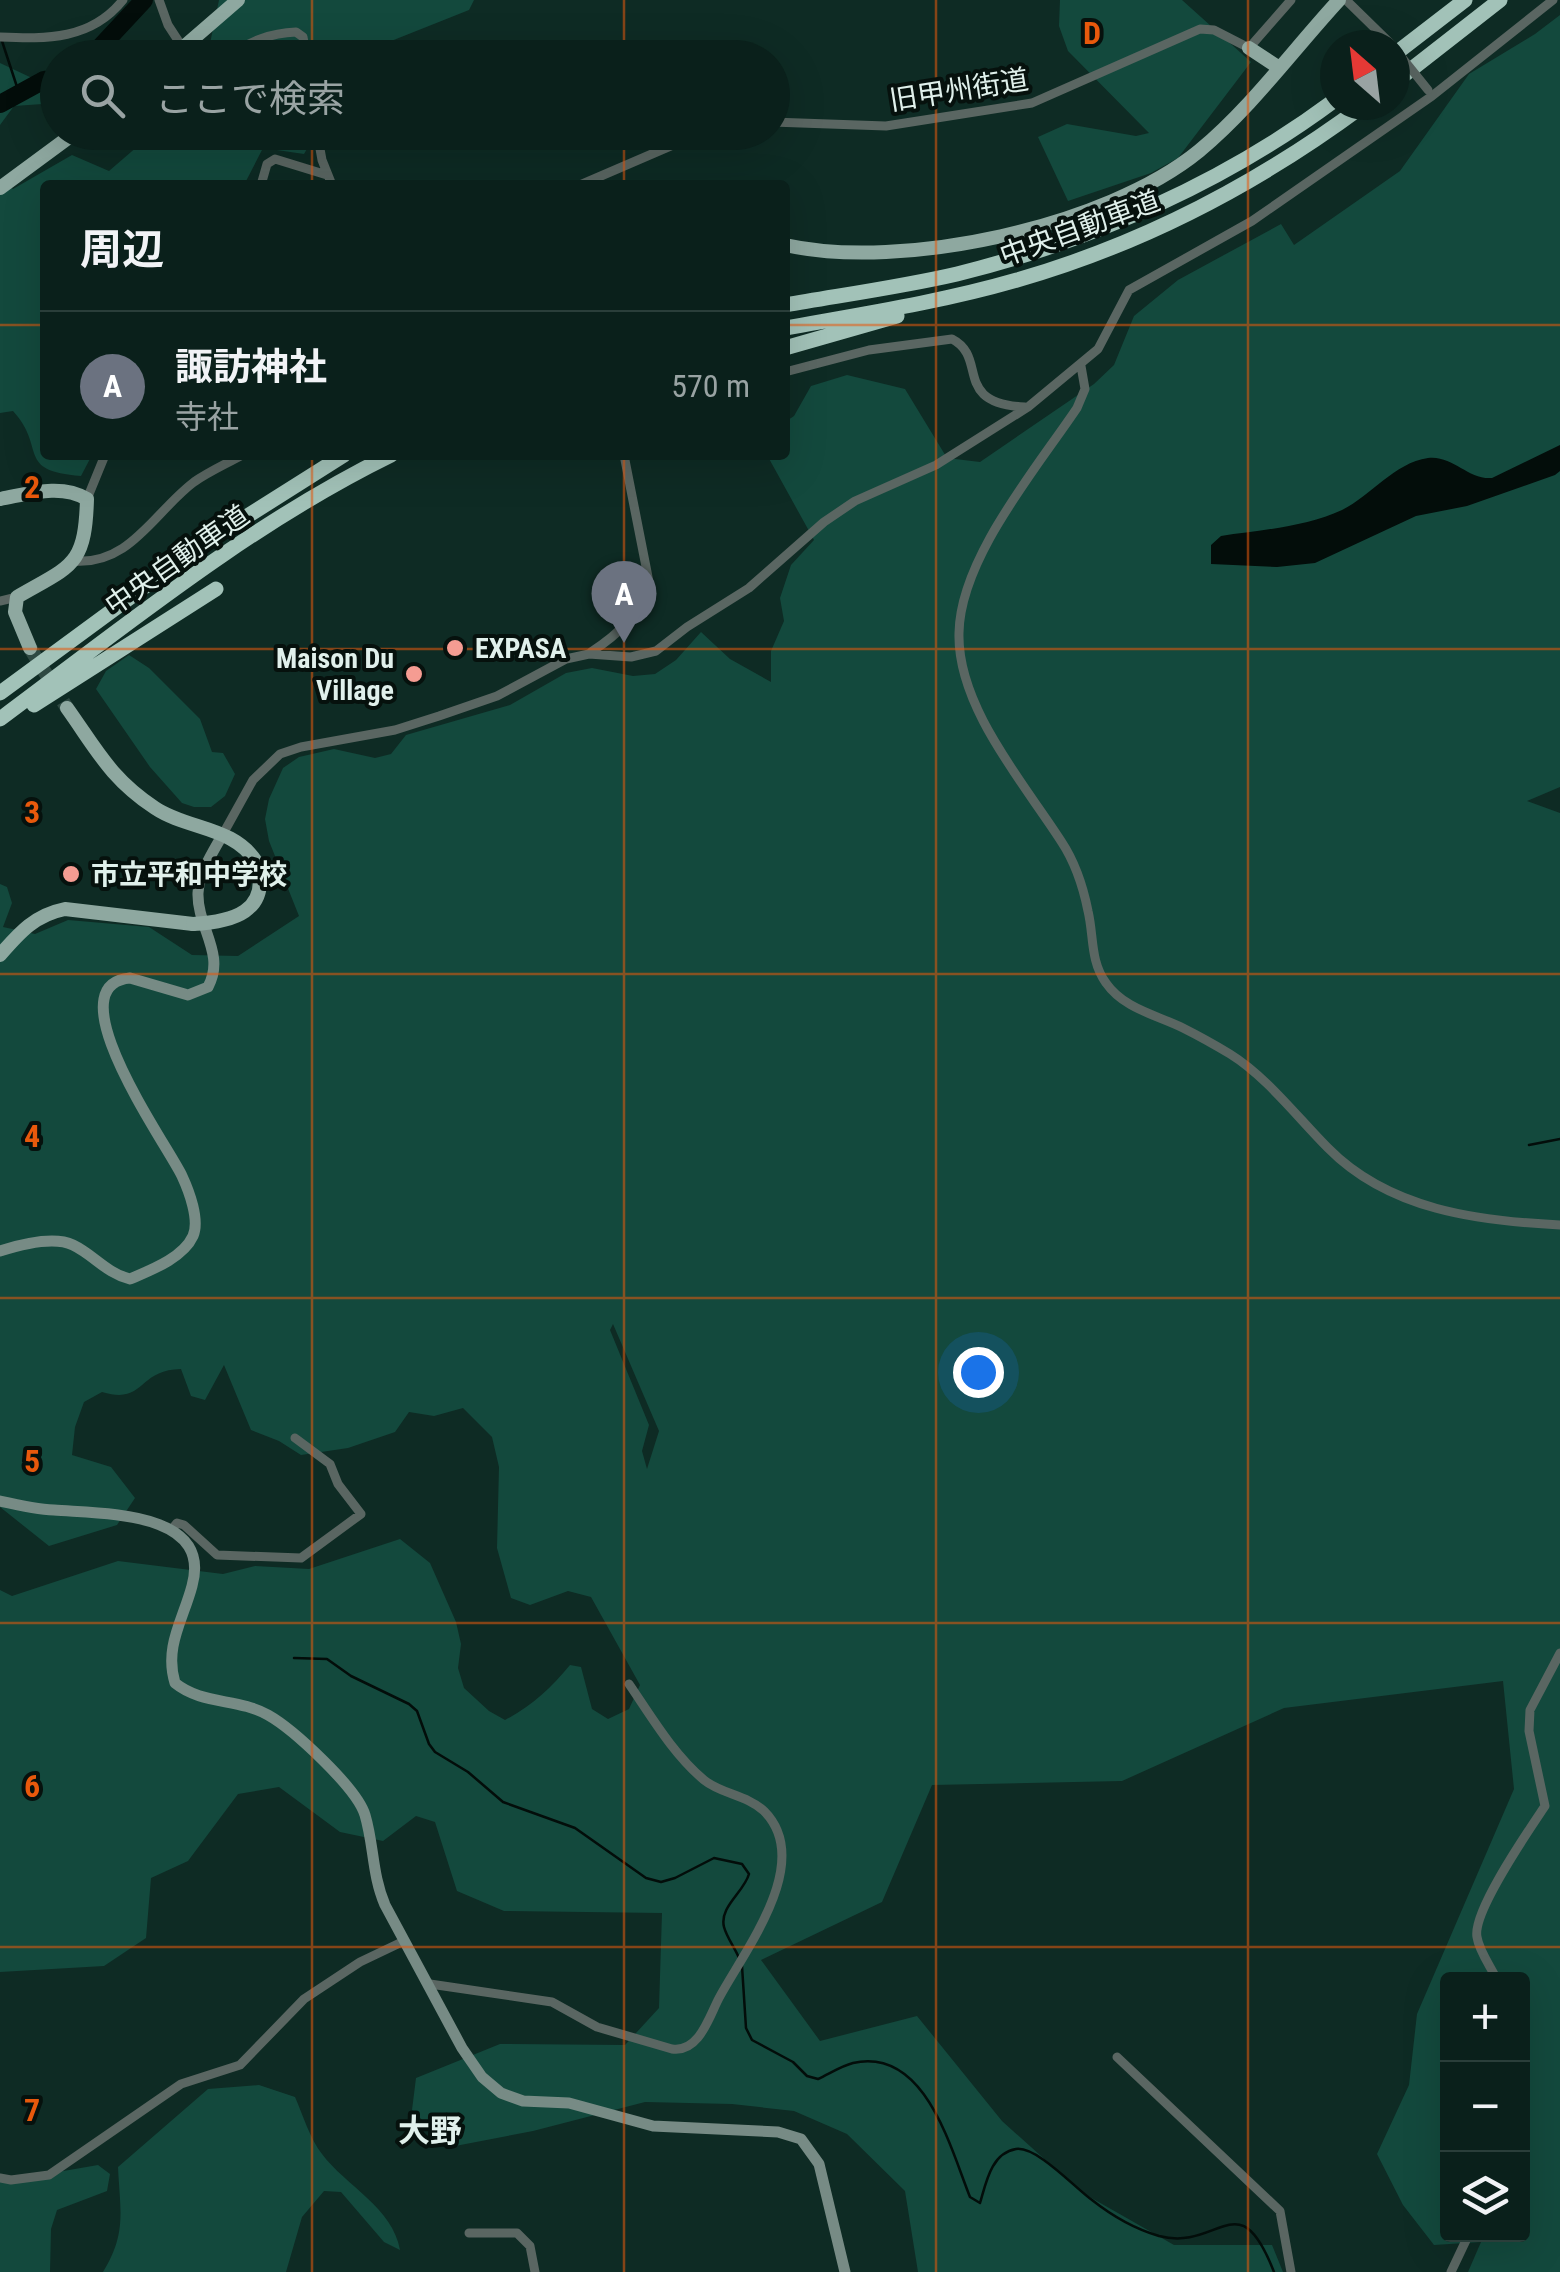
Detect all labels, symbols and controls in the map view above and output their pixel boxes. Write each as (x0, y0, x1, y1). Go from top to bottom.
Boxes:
text: D (1083, 14, 1101, 52)
north arrow (1320, 30, 1410, 120)
search box (40, 40, 790, 150)
street label: 旧甲州街道 (887, 63, 1031, 117)
icon: search (75, 68, 130, 123)
text: ここで検索 (155, 77, 345, 121)
street label: 中央自動車道 (995, 184, 1165, 272)
text: 周辺 (80, 225, 164, 274)
text: 諏訪神社 (175, 345, 327, 389)
text: A (103, 367, 122, 405)
text: 570 m (671, 367, 750, 405)
text: 寺社 (175, 398, 239, 436)
text: 2 (24, 468, 40, 506)
street label: 中央自動車道 (99, 498, 255, 622)
pin: A (592, 560, 656, 643)
place label: EXPASA (475, 632, 567, 665)
marker: EXPASA (444, 637, 466, 659)
place label: Maison Du Village (276, 642, 394, 707)
marker: Maison Du Village (403, 663, 425, 685)
text: 3 (24, 793, 40, 831)
place label: 市立平和中学校 (91, 858, 287, 891)
marker: 市立平和中学校 (60, 863, 82, 885)
text: 4 (24, 1117, 40, 1155)
your location (953, 1347, 1004, 1398)
text: 5 (24, 1442, 40, 1480)
text: 6 (24, 1767, 40, 1805)
map controls (1440, 1972, 1530, 2242)
button: + (1440, 1972, 1530, 2062)
button: − (1440, 2062, 1530, 2152)
text: 7 (24, 2091, 40, 2129)
district label: 大野 (398, 2112, 462, 2150)
button: layers (1440, 2152, 1530, 2242)

